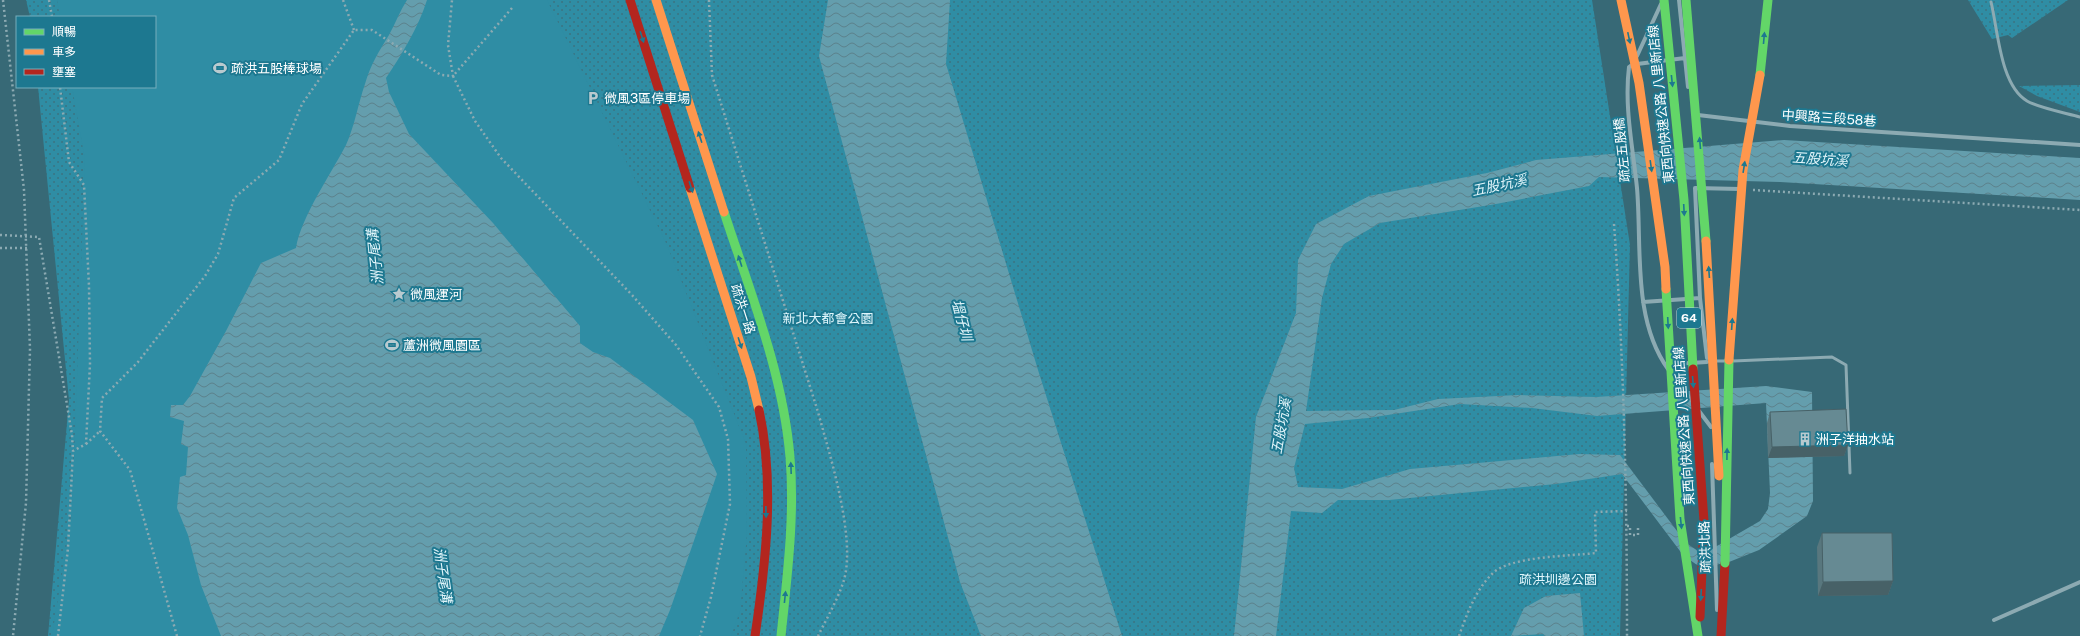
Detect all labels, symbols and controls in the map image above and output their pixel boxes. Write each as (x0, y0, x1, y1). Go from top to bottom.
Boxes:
legend (16, 16, 156, 88)
street label: 東西向快速公路 八里新店線 (1645, 24, 1677, 184)
text: 順暢 (52, 25, 76, 39)
one-way arrow (639, 31, 645, 43)
one-way arrow (1626, 32, 1632, 44)
one-way arrow (1761, 32, 1768, 44)
text: 車多 (52, 45, 76, 59)
sports icon: 疏洪五股棒球場 (212, 60, 228, 76)
place label: 疏洪五股棒球場 (231, 61, 322, 76)
text: 壅塞 (52, 65, 76, 79)
one-way arrow (1669, 75, 1675, 87)
parking icon: 微風3區停車場 (585, 90, 601, 106)
place label: 微風3區停車場 (604, 91, 690, 106)
street label: 中興路三段58巷 (1781, 107, 1877, 129)
street label: 疏左五股橋 (1611, 117, 1633, 183)
one-way arrow (697, 130, 703, 142)
one-way arrow (1696, 137, 1703, 149)
water label: 五股坑溪 (1792, 149, 1850, 169)
one-way arrow (1648, 160, 1654, 172)
one-way arrow (1741, 161, 1747, 173)
water label: 五股坑溪 (1470, 171, 1530, 199)
one-way arrow (688, 182, 694, 194)
one-way arrow (1681, 204, 1688, 216)
water label: 洲子尾溝 (364, 226, 386, 286)
one-way arrow (737, 254, 743, 266)
one-way arrow (1705, 266, 1712, 278)
street label: 疏洪一路 (728, 282, 758, 336)
place icon: 微風運河 (391, 286, 407, 302)
place label: 微風運河 (410, 287, 462, 302)
water label: 塭仔圳 (949, 298, 976, 344)
road number: 64 (1677, 308, 1701, 328)
park label: 新北大都會公園 (782, 311, 874, 326)
one-way arrow (1665, 317, 1672, 329)
one-way arrow (1728, 318, 1735, 330)
sports icon: 蘆洲微風園區 (384, 337, 400, 353)
place label: 蘆洲微風園區 (403, 338, 481, 353)
one-way arrow (737, 338, 743, 350)
street label: 東西向快速公路 八里新店線 (1671, 346, 1697, 506)
one-way arrow (1690, 376, 1697, 388)
water label: 五股坑溪 (1268, 395, 1294, 455)
building icon: 洲子洋抽水站 (1797, 431, 1813, 447)
place label: 洲子洋抽水站 (1816, 432, 1894, 447)
one-way arrow (1724, 447, 1730, 460)
one-way arrow (788, 461, 794, 474)
one-way arrow (763, 506, 769, 519)
one-way arrow (1678, 517, 1684, 529)
street label: 疏洪北路 (1697, 521, 1713, 573)
water label: 洲子尾溝 (431, 546, 455, 606)
park label: 疏洪圳邊公園 (1519, 572, 1597, 587)
one-way arrow (1697, 589, 1704, 601)
one-way arrow (782, 591, 789, 603)

